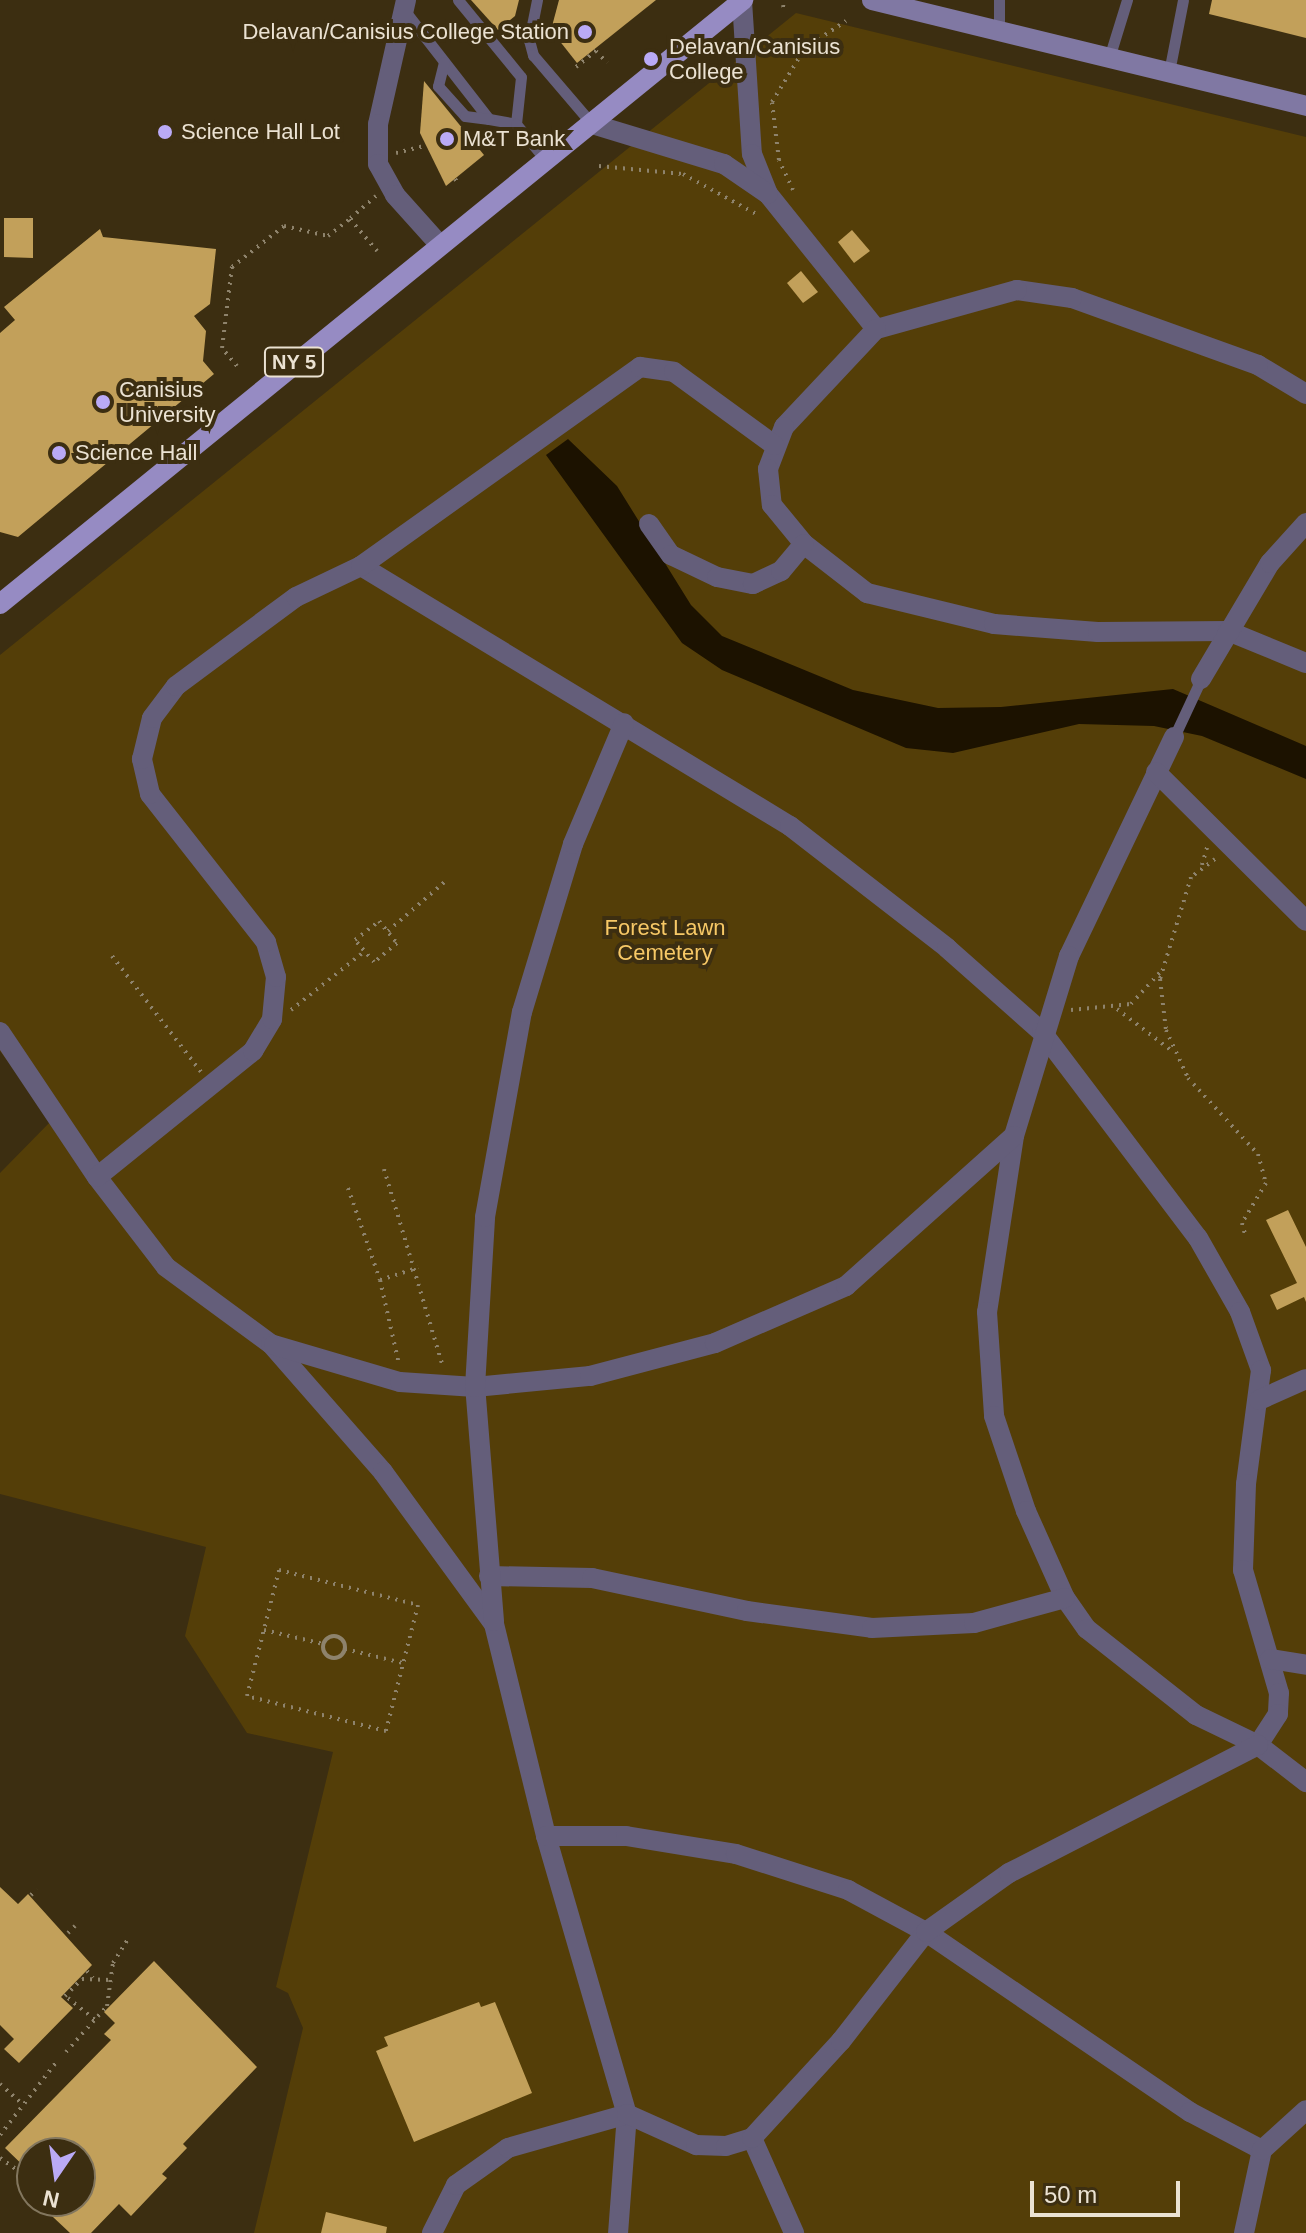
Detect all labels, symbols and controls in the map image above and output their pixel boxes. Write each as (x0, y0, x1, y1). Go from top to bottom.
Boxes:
place label: Delavan/Canisius College Station (242, 19, 569, 45)
marker: Delavan/Canisius College Station (576, 23, 594, 41)
place label: Delavan/Canisius College (669, 33, 840, 84)
marker: Delavan/Canisius College (640, 48, 662, 70)
place label: Science Hall Lot (181, 119, 340, 145)
marker: Science Hall Lot (156, 123, 174, 141)
place label: M&T Bank (463, 126, 566, 152)
marker: M&T Bank (438, 130, 456, 148)
road number: NY 5 (262, 346, 326, 378)
place label: Canisius University (119, 376, 216, 428)
marker: Canisius University (94, 393, 112, 411)
place label: Science Hall (75, 440, 197, 466)
marker: Science Hall (50, 444, 68, 462)
park label: Forest Lawn Cemetery (604, 914, 726, 966)
north arrow (16, 2137, 96, 2217)
scale bar (1034, 2165, 1184, 2215)
text: 50 m (1044, 2181, 1097, 2208)
text: N (40, 2185, 61, 2213)

